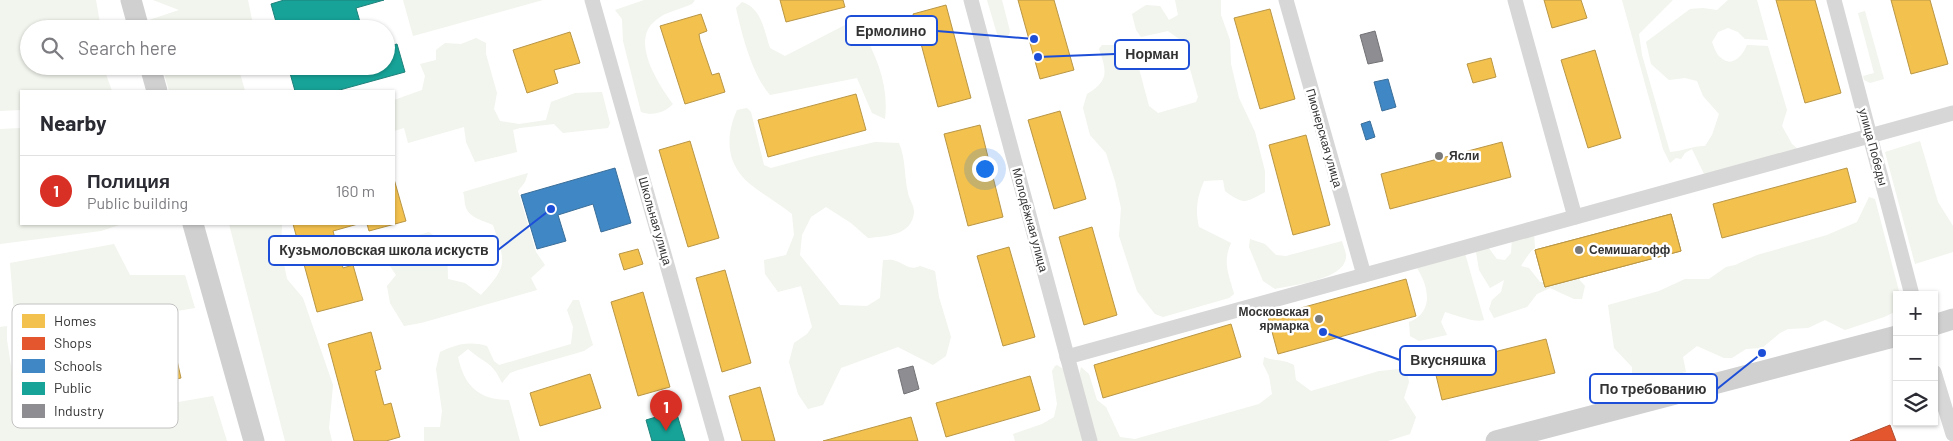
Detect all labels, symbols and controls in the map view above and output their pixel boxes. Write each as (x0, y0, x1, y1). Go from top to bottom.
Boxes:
callout: Ермолино (846, 16, 937, 45)
search box (20, 20, 395, 75)
text: Ермолино (856, 22, 926, 39)
icon: search (38, 34, 66, 62)
text: Search here (78, 36, 177, 59)
callout: Норман (1115, 40, 1189, 69)
text: Норман (1125, 45, 1179, 62)
street label: Пионерская улица (1303, 87, 1346, 189)
street label: улица Победы (1856, 107, 1891, 187)
text: Nearby (40, 110, 106, 135)
place label: Ясли (1449, 148, 1479, 162)
marker: Ясли (1433, 150, 1445, 162)
your location (972, 156, 998, 182)
street label: Молодёжная улица (1009, 166, 1052, 274)
text: Полиция (87, 169, 170, 192)
street label: Школьная улица (636, 175, 675, 267)
text: 1 (53, 181, 59, 200)
text: 160 m (336, 181, 375, 200)
text: Public building (87, 193, 188, 212)
callout: Кузьмоловская школа искуств (269, 236, 498, 265)
text: Кузьмоловская школа искуств (279, 241, 489, 258)
place label: Семишагофф (1589, 242, 1671, 257)
marker: Семишагофф (1573, 244, 1585, 256)
map controls (1893, 291, 1938, 426)
button: + (1893, 291, 1938, 336)
legend (12, 304, 178, 428)
place label: Московская ярмарка (1239, 304, 1309, 333)
text: Homes (54, 312, 97, 329)
marker: Московская ярмарка (1313, 313, 1325, 325)
text: Shops (54, 334, 92, 351)
button: − (1893, 336, 1938, 381)
callout: Вкусняшка (1400, 346, 1496, 375)
text: Вкусняшка (1410, 351, 1486, 368)
text: Schools (54, 357, 102, 374)
callout: По требованию (1590, 374, 1717, 403)
text: Public (54, 379, 92, 396)
text: По требованию (1600, 380, 1706, 397)
button: layers (1893, 381, 1938, 426)
pin: 1 (650, 390, 682, 431)
text: Industry (54, 402, 105, 419)

